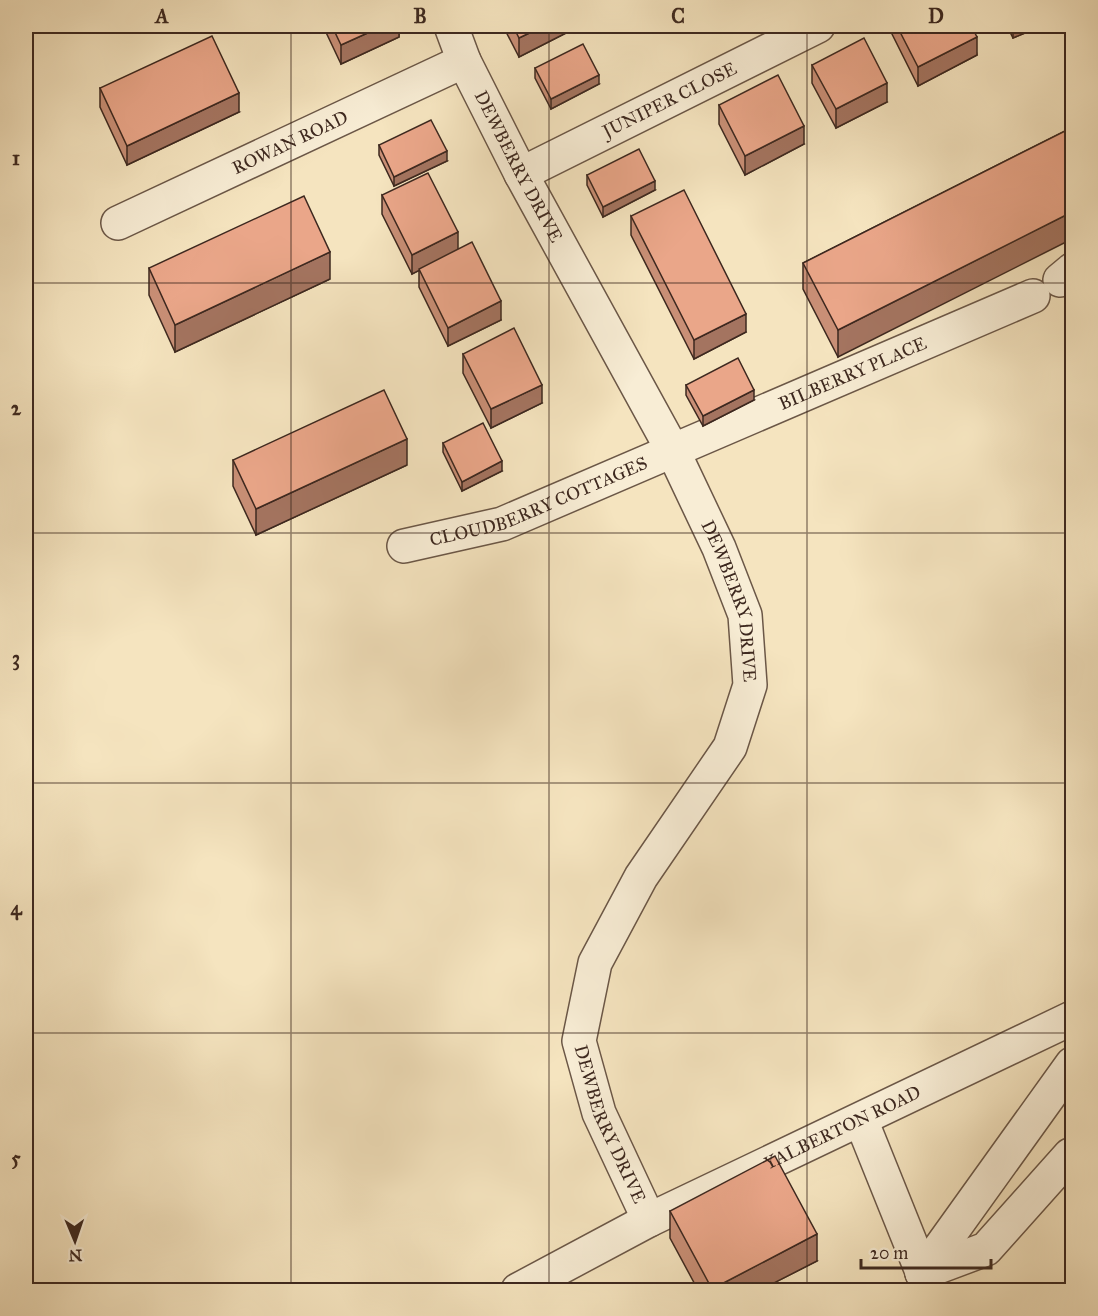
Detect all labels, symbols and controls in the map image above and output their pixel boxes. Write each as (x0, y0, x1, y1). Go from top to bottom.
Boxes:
text: A (153, 4, 169, 28)
text: B (413, 4, 427, 28)
text: C (671, 4, 685, 28)
text: D (928, 4, 944, 28)
street label: JUNIPER CLOSE (597, 57, 740, 144)
street label: DEWBERRY DRIVE (470, 87, 567, 246)
street label: ROWAN ROAD (229, 106, 352, 179)
text: 1 (12, 146, 20, 170)
street label: BILBERRY PLACE (775, 332, 930, 415)
text: 2 (11, 396, 22, 420)
street label: CLOUDBERRY COTTAGES (427, 452, 651, 551)
street label: DEWBERRY DRIVE (696, 517, 761, 683)
text: 3 (12, 646, 20, 671)
text: 4 (10, 896, 22, 921)
street label: DEWBERRY DRIVE (570, 1042, 651, 1207)
street label: YALBERTON ROAD (761, 1081, 924, 1174)
text: 5 (11, 1146, 21, 1170)
north arrow (45, 1211, 105, 1271)
scale bar (861, 1232, 992, 1270)
text: 20 m (870, 1242, 908, 1264)
text: N (68, 1246, 83, 1265)

